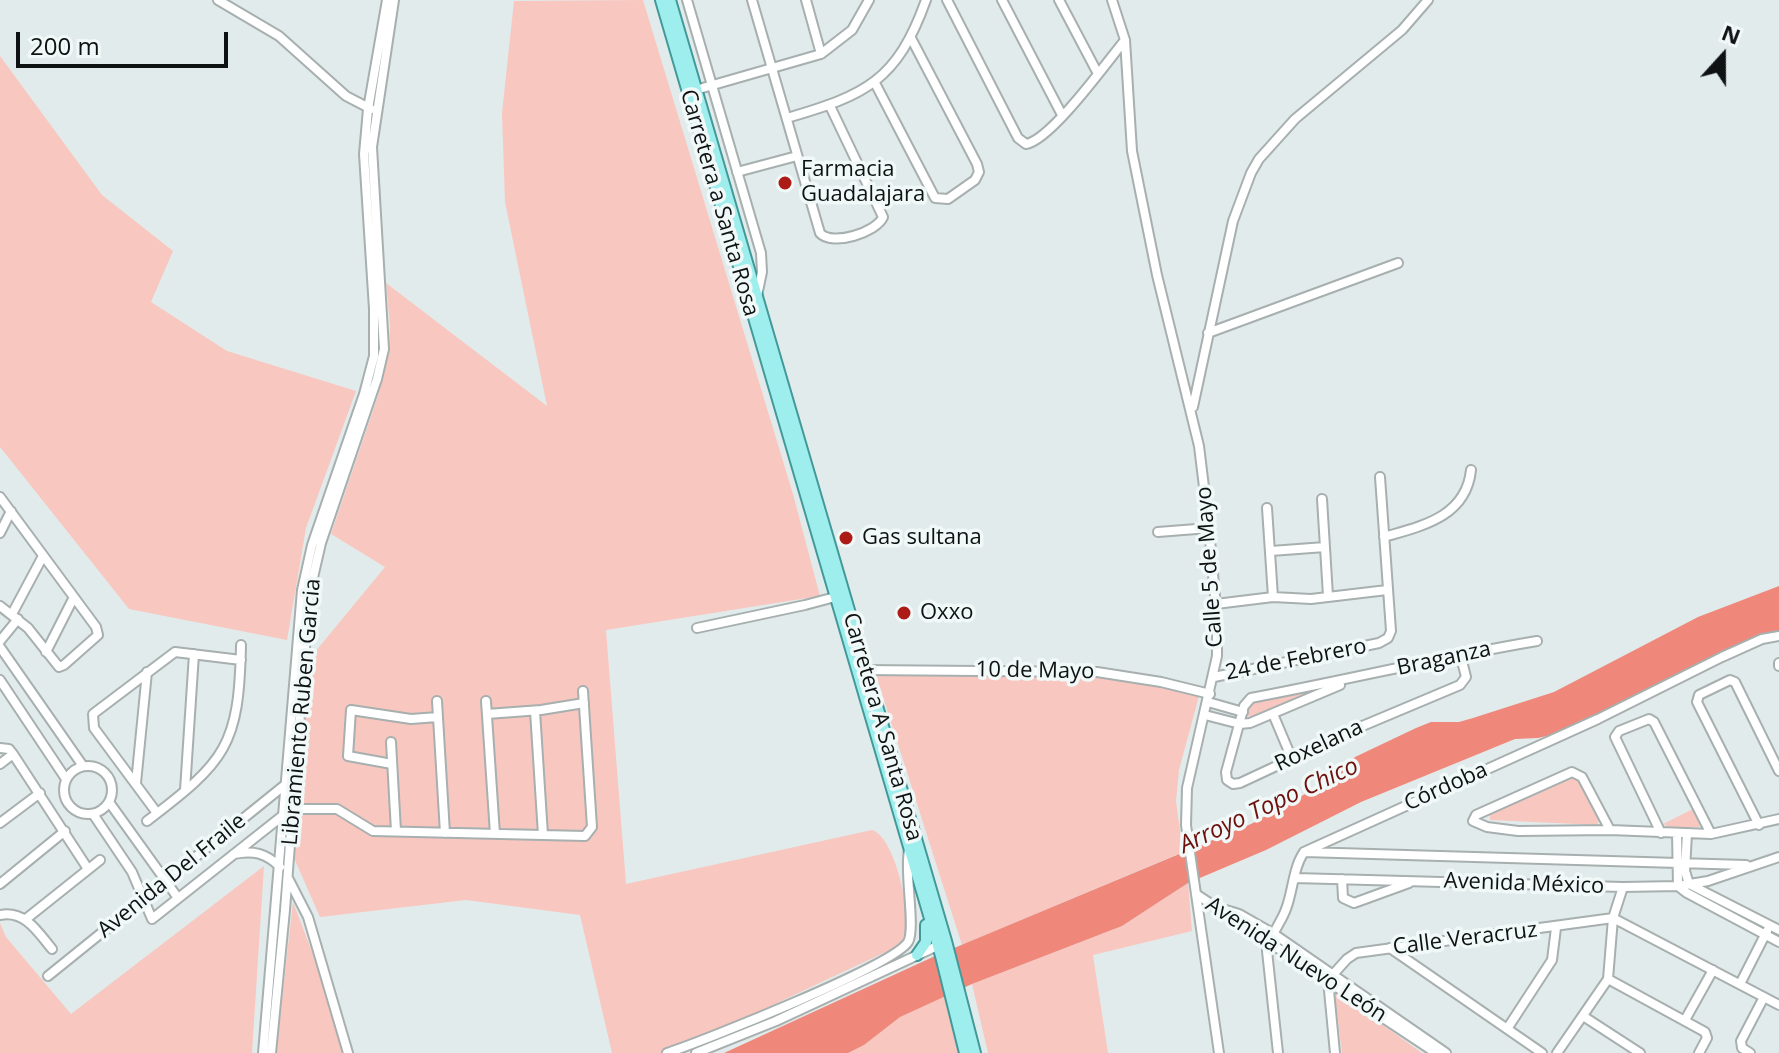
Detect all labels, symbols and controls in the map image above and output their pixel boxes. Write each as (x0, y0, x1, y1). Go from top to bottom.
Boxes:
scale bar (20, 16, 232, 66)
north arrow (1683, 16, 1763, 96)
text: N (1718, 16, 1745, 51)
text: 200 m (30, 29, 100, 62)
street label: Carretera a Santa Rosa (674, 87, 764, 319)
place label: Farmacia Guadalajara (801, 157, 925, 208)
marker: Farmacia Guadalajara (776, 174, 794, 192)
street label: Calle 5 de Mayo (1191, 486, 1229, 648)
place label: Gas sultana (862, 525, 982, 551)
marker: Gas sultana (837, 529, 855, 547)
street label: Libramiento Ruben Garcia (277, 577, 327, 847)
place label: Oxxo (920, 600, 973, 626)
marker: Oxxo (895, 604, 913, 622)
street label: Carretera A Santa Rosa (837, 610, 927, 844)
street label: 24 de Febrero (1223, 633, 1369, 687)
street label: Braganza (1394, 636, 1494, 682)
street label: 10 de Mayo (975, 657, 1095, 685)
street label: Roxelana (1271, 714, 1367, 778)
water label: Arroyo Topo Chico (1175, 752, 1363, 860)
street label: Córdoba (1400, 757, 1492, 817)
street label: Avenida Del Fraile (92, 808, 252, 944)
street label: Avenida México (1443, 868, 1605, 900)
street label: Avenida Nuevo León (1200, 892, 1392, 1028)
street label: Calle Veracruz (1391, 917, 1539, 961)

